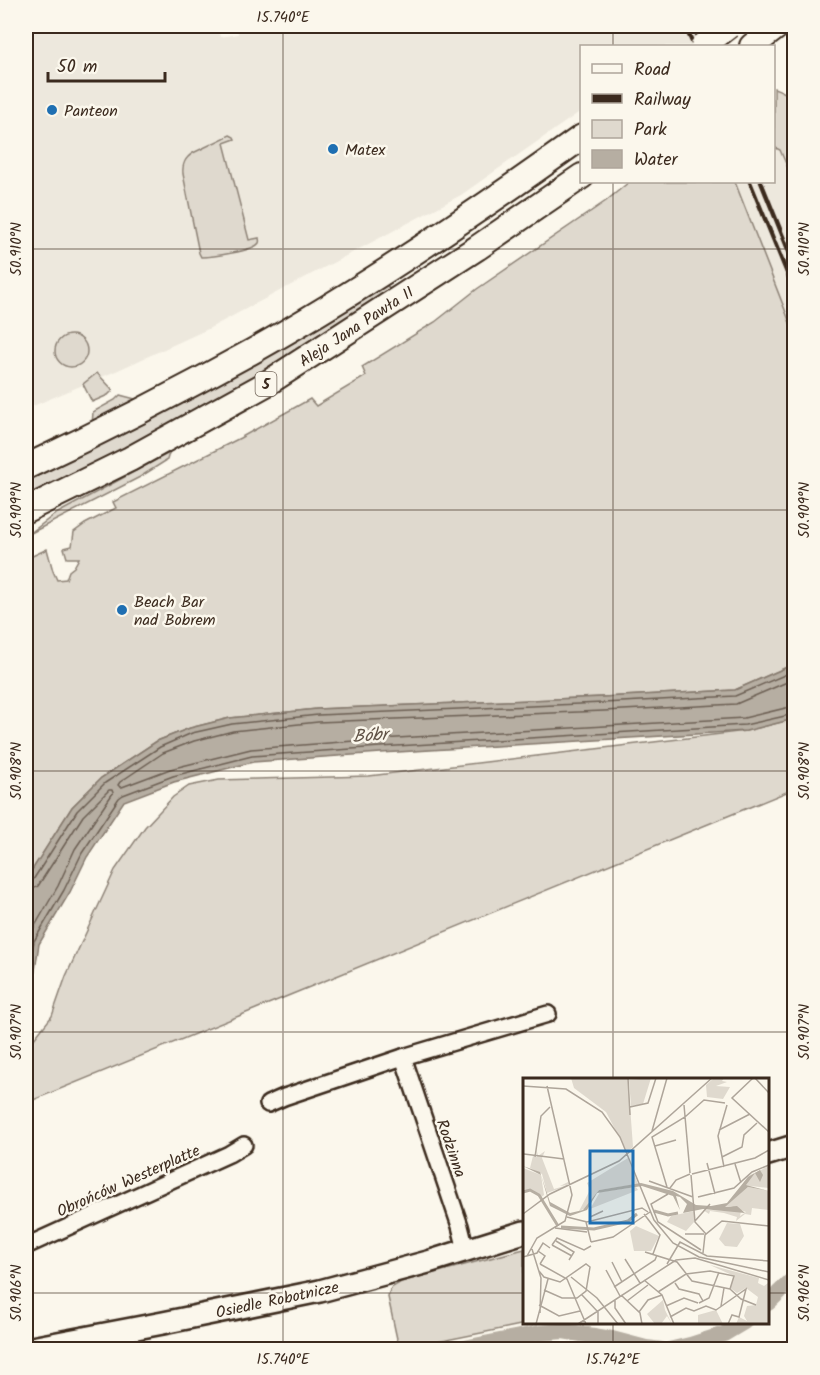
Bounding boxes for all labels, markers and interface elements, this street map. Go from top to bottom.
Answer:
text: 15.740°E [257,6,311,30]
scale bar [48,45,165,83]
legend [580,45,775,183]
text: 50 m [57,53,97,82]
text: Road [634,56,671,85]
text: Railway [634,86,691,115]
place label: Panteon [64,99,118,124]
marker: Panteon [45,103,59,117]
text: Park [634,116,667,145]
place label: Matex [345,138,387,163]
marker: Matex [326,142,340,156]
text: Water [634,146,679,175]
text: 50.910°N [5,222,29,276]
text: 50.910°N [793,222,817,276]
street label: Aleja Jana Pawła II [294,281,419,374]
road number: 5 [256,372,276,396]
text: 50.909°N [5,482,29,538]
text: 50.909°N [793,482,817,538]
place label: Beach Bar nad Bobrem [134,590,216,633]
marker: Beach Bar nad Bobrem [115,603,129,617]
water label: Bóbr [352,721,393,752]
text: 50.908°N [5,742,29,800]
text: 50.908°N [793,742,817,800]
text: 50.907°N [5,1004,29,1060]
text: 50.907°N [793,1004,817,1060]
inset map [523,1078,769,1324]
street label: Rodzinna [429,1116,472,1181]
street label: Obrońców Westerplatte [53,1138,204,1224]
text: 50.906°N [5,1264,29,1322]
text: 50.906°N [793,1264,817,1322]
street label: Osiedle Robotnicze [213,1275,341,1326]
text: 15.740°E [257,1348,311,1372]
text: 15.742°E [586,1348,641,1372]

